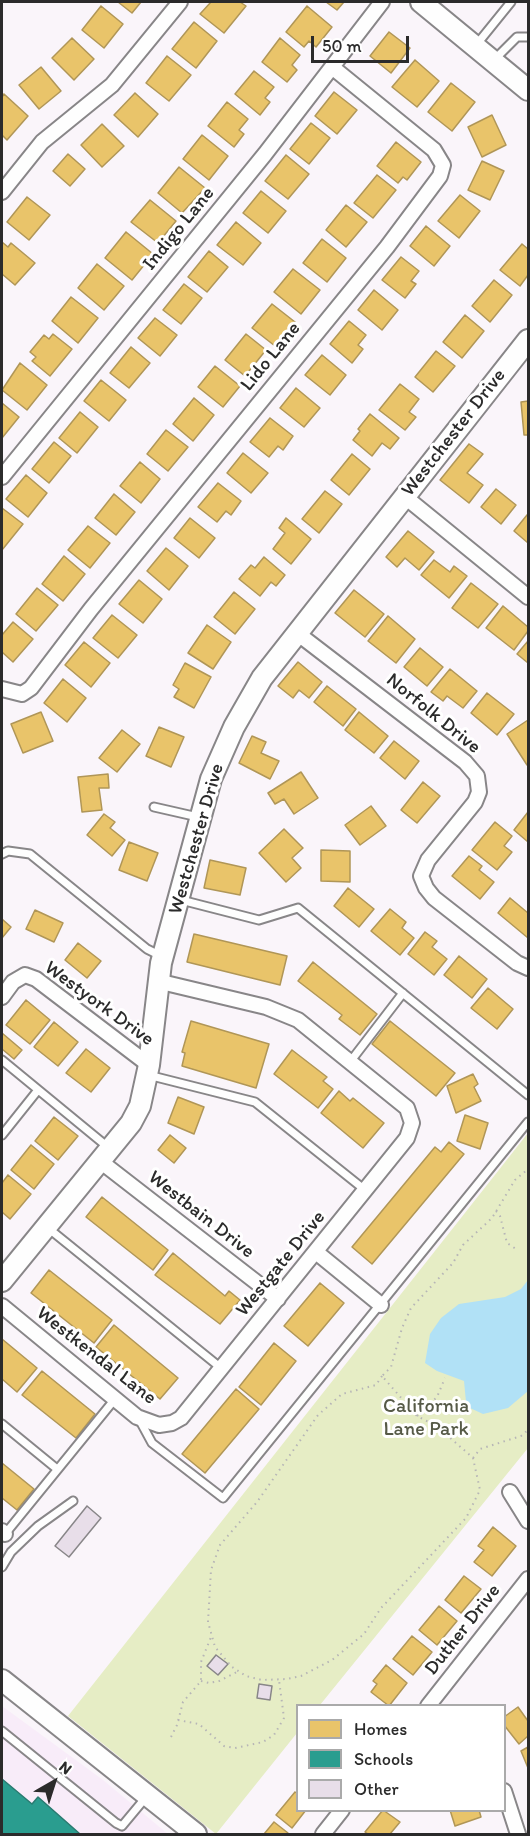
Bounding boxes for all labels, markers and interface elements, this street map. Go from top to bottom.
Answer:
scale bar [314,24,412,62]
text: 50 m [322,35,362,57]
street label: Indigo Lane [138,182,220,276]
street label: Lido Lane [236,317,306,397]
street label: Westchester Drive [397,364,511,502]
street label: Norfolk Drive [381,669,485,759]
street label: Westchester Drive [164,761,230,917]
street label: Westyork Drive [39,956,159,1052]
street label: Westbain Drive [143,1166,259,1264]
street label: Westgate Drive [231,1206,331,1322]
street label: Westkendal Lane [31,1302,161,1410]
park label: California Lane Park [383,1395,469,1442]
street label: Duther Drive [420,1580,506,1680]
legend [296,1704,506,1812]
text: Homes [354,1718,407,1740]
text: Schools [354,1748,413,1770]
north arrow [24,1752,84,1812]
text: N [55,1757,76,1778]
text: Other [354,1778,399,1800]

